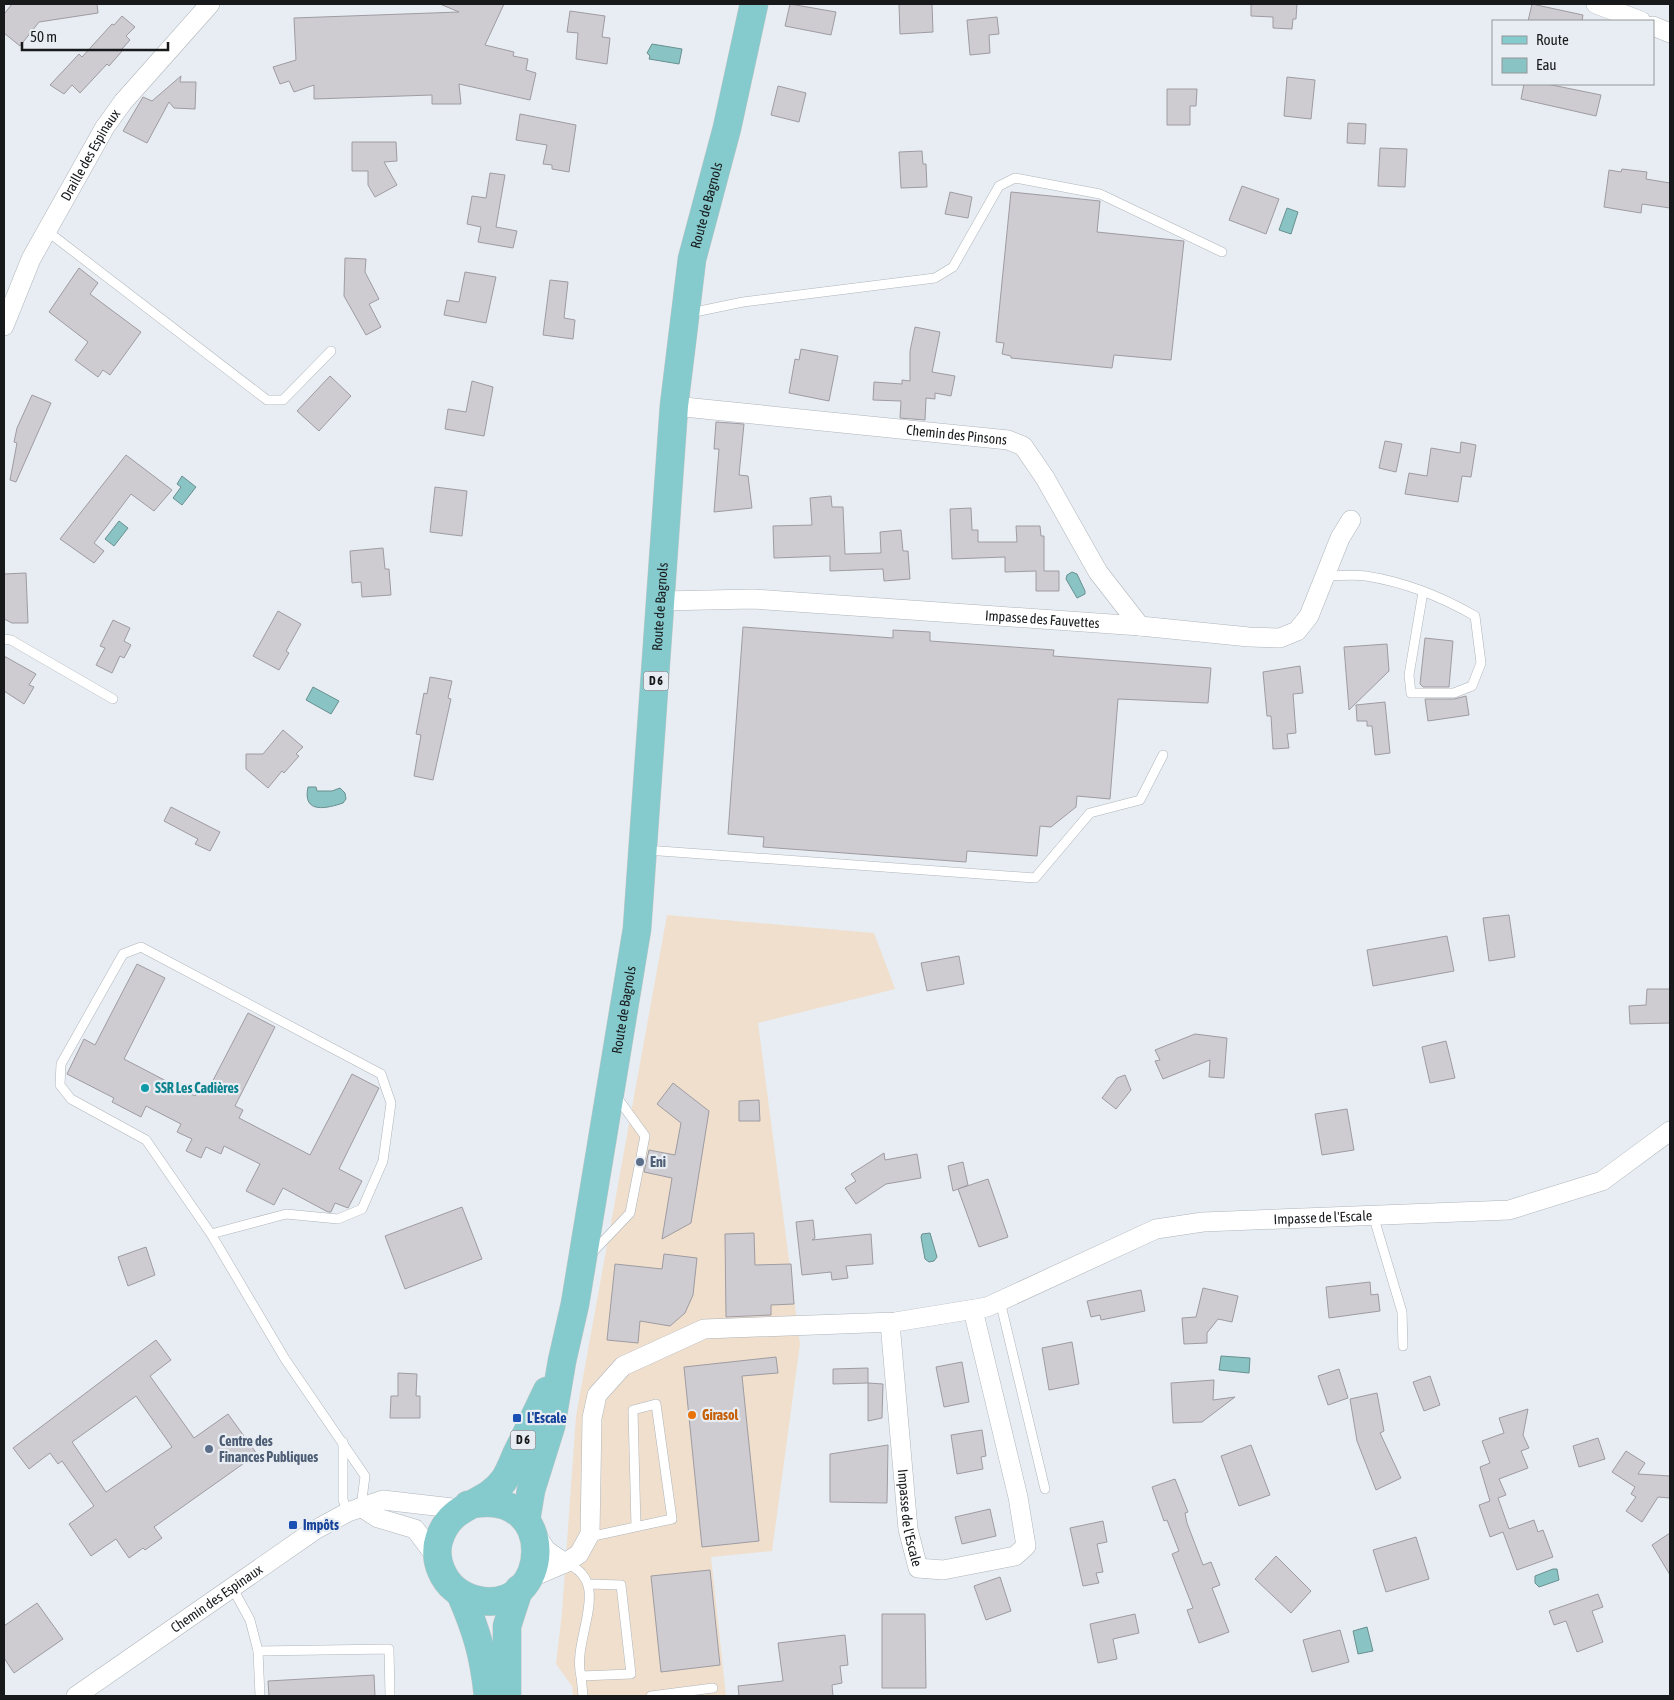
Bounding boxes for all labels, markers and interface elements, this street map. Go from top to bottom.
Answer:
scale bar [22,20,169,52]
legend [1492,20,1654,85]
text: 50 m [30,28,57,45]
text: Route [1536,31,1569,48]
text: Eau [1536,56,1557,73]
street label: Draille des Espinaux [57,106,123,204]
street label: Route de Bagnols [687,160,726,250]
street label: Chemin des Pinsons [905,422,1008,448]
street label: Route de Bagnols [649,562,671,652]
street label: Impasse des Fauvettes [984,607,1100,631]
road number: D 6 [644,671,668,690]
street label: Route de Bagnols [609,965,639,1055]
place label: SSR Les Cadières [155,1080,239,1096]
marker: SSR Les Cadières [139,1082,151,1094]
place label: Eni [650,1154,666,1170]
marker: Eni [634,1156,646,1168]
street label: Impasse de l'Escale [1273,1207,1372,1227]
place label: Girasol [702,1407,739,1423]
marker: Girasol [686,1409,698,1421]
place label: L'Escale [527,1410,567,1426]
marker: L'Escale [511,1412,523,1424]
road number: D 6 [510,1430,536,1450]
place label: Centre des Finances Publiques [219,1433,318,1465]
marker: Centre des Finances Publiques [203,1443,215,1455]
street label: Impasse de l'Escale [895,1468,925,1568]
place label: Impôts [303,1517,339,1533]
marker: Impôts [287,1519,299,1531]
street label: Chemin des Espinaux [168,1561,266,1636]

